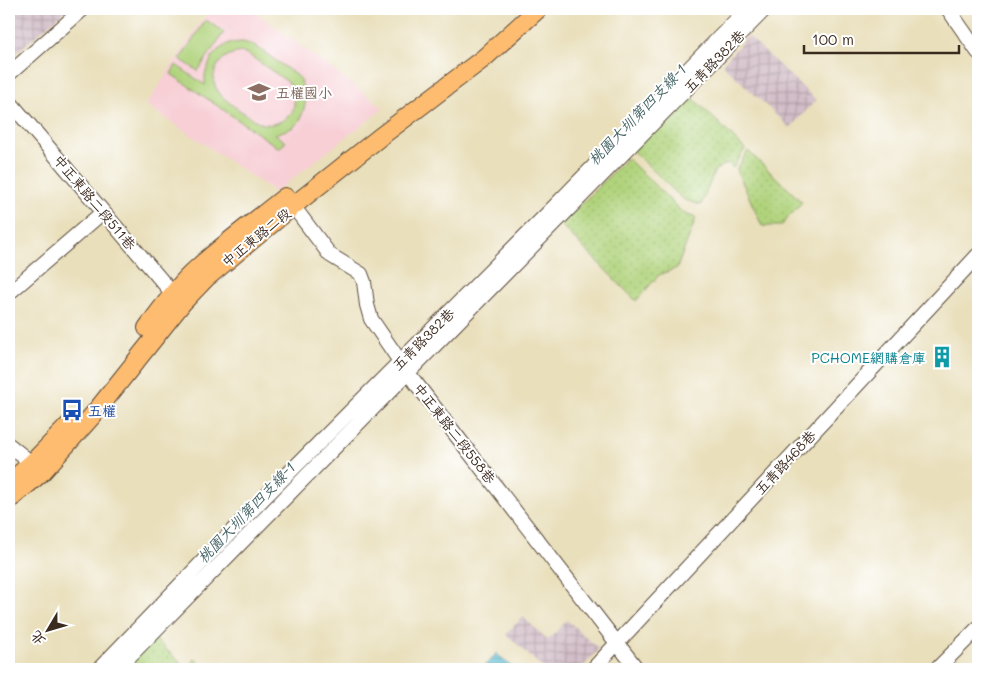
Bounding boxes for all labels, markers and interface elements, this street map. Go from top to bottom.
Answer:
scale bar [804,22,960,54]
street label: 五青路382巷 [679,25,749,97]
text: 100 m [812,29,854,49]
water label: 桃園大圳第四支線-1 [584,59,690,169]
school or university icon: 五權國小 [246,79,272,105]
place label: 五權國小 [276,83,332,102]
street label: 中正東路二段511巷 [50,150,141,254]
street label: 中正東路二段 [217,203,295,271]
street label: 五青路382巷 [388,303,459,374]
building icon: PCHOME網購倉庫 [929,344,955,370]
place label: PCHOME網購倉庫 [811,348,926,367]
street label: 中正東路二段558巷 [410,379,501,488]
bus stop icon: 五權 [59,397,85,423]
place label: 五權 [88,401,116,420]
street label: 五青路468巷 [750,425,820,498]
water label: 桃園大圳第四支線-1 [193,457,299,567]
north arrow [22,606,72,656]
text: 北 [26,627,49,650]

